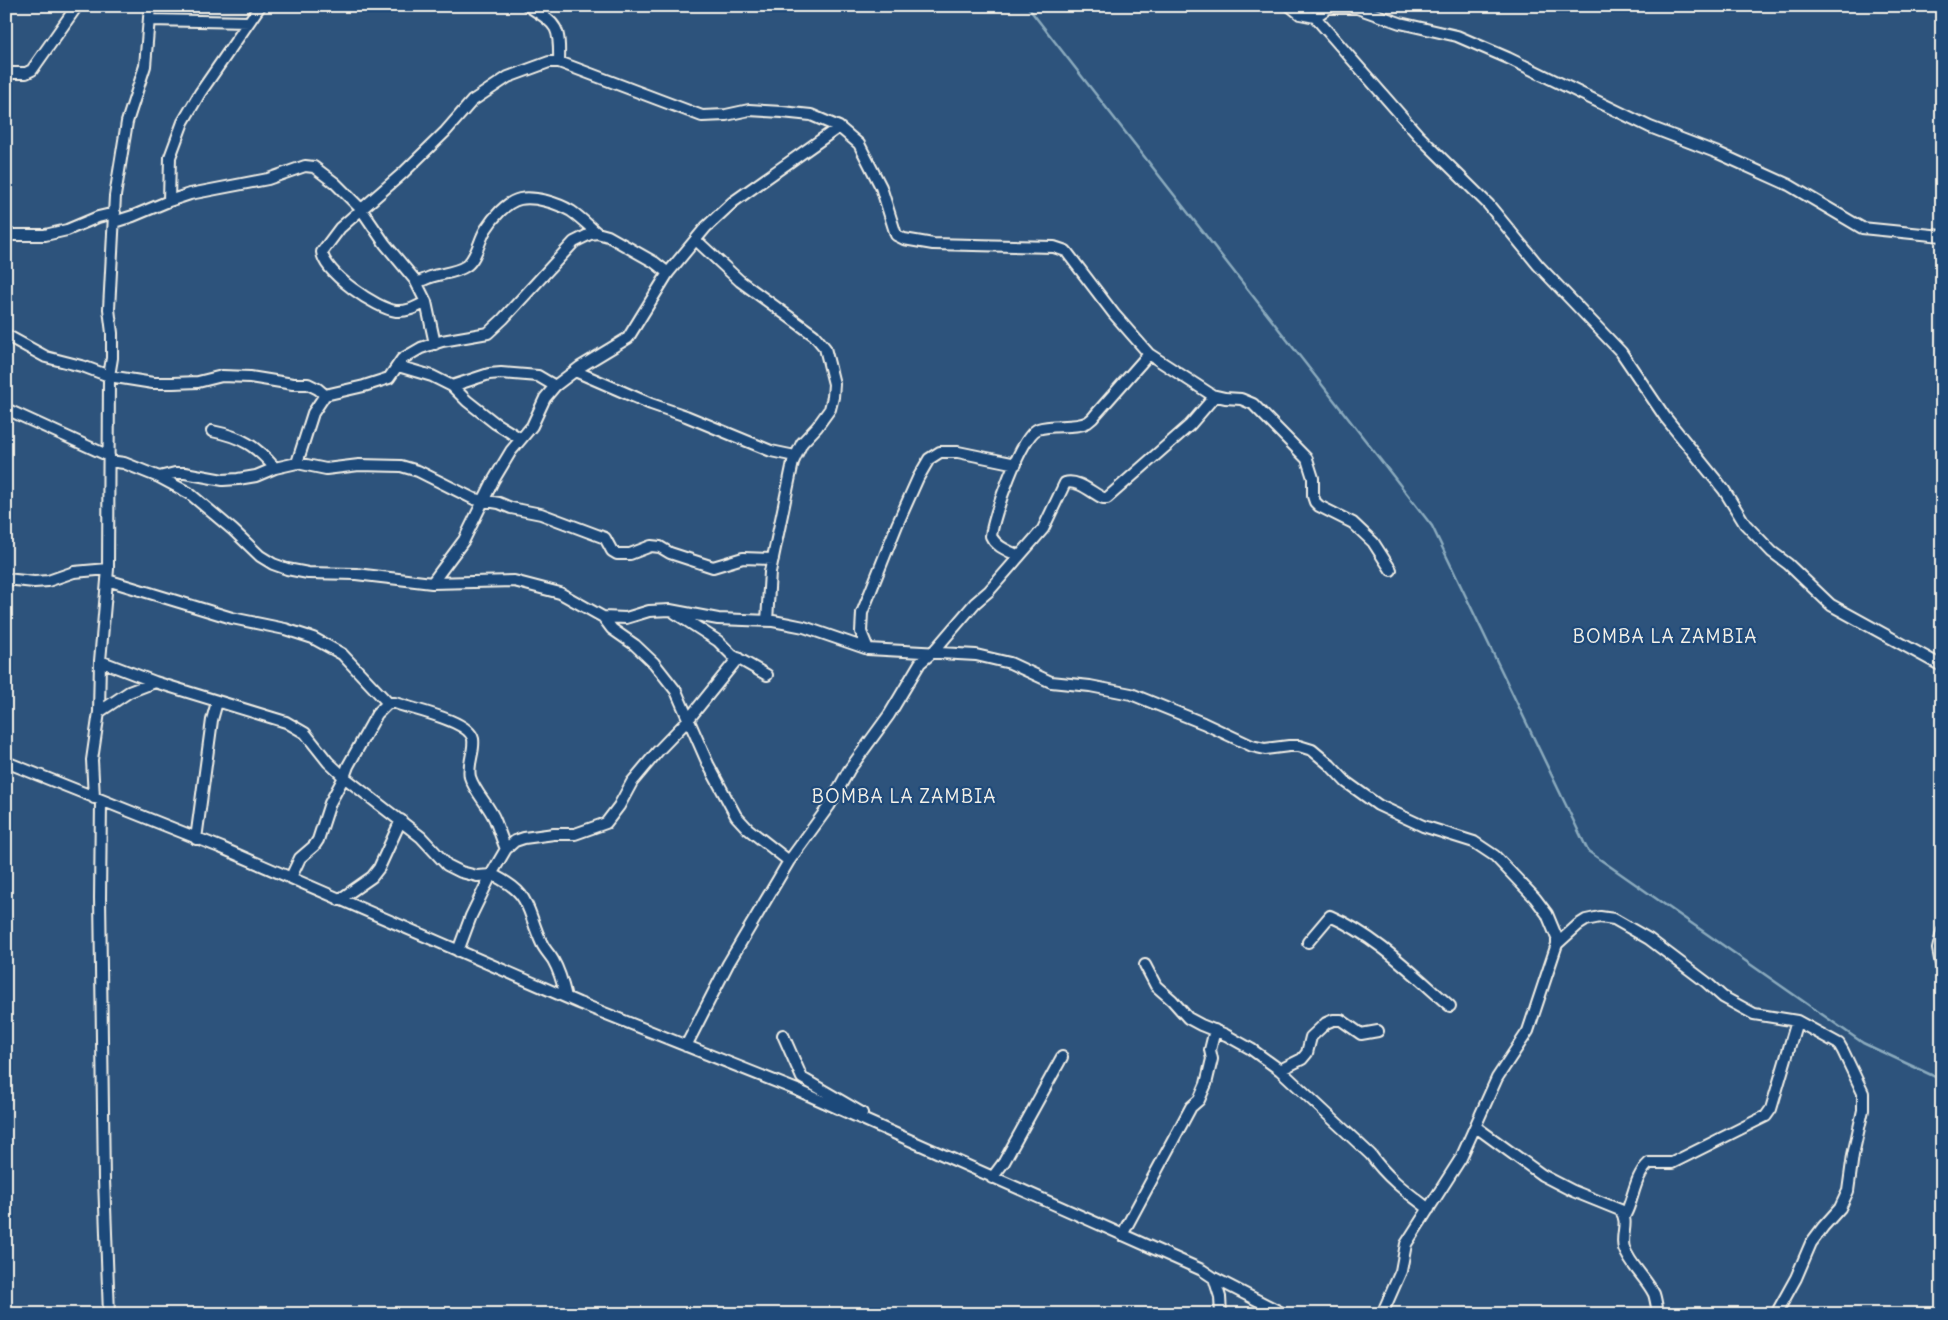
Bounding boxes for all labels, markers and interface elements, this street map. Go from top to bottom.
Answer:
district label: BOMBA LA ZAMBIA [1573,624,1757,648]
district label: BOMBA LA ZAMBIA [812,784,996,808]

